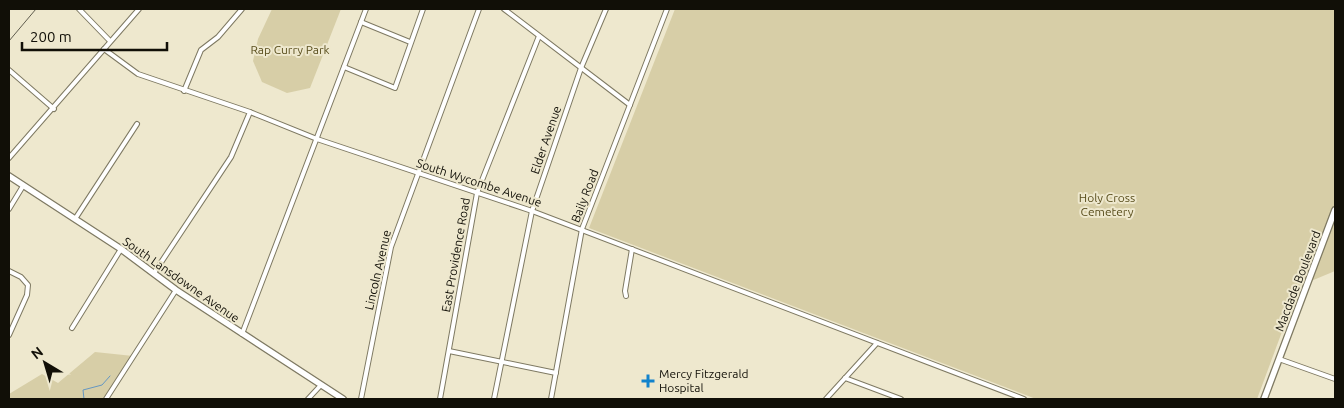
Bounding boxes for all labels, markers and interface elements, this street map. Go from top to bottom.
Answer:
scale bar [22,20,168,52]
text: 200 m [30,28,72,45]
park label: Rap Curry Park [250,43,330,56]
street label: Elder Avenue [528,104,563,176]
street label: South Wycombe Avenue [415,156,543,209]
street label: Baily Road [568,167,601,224]
park label: Holy Cross Cemetery [1079,191,1135,218]
street label: East Providence Road [439,197,472,313]
street label: Lincoln Avenue [362,229,393,311]
street label: Macdade Boulevard [1272,229,1323,333]
street label: South Lansdowne Avenue [121,234,242,325]
north arrow [20,338,70,388]
text: N [28,343,46,362]
place label: Mercy Fitzgerald Hospital [659,367,749,394]
marker: Mercy Fitzgerald Hospital [641,374,655,388]

